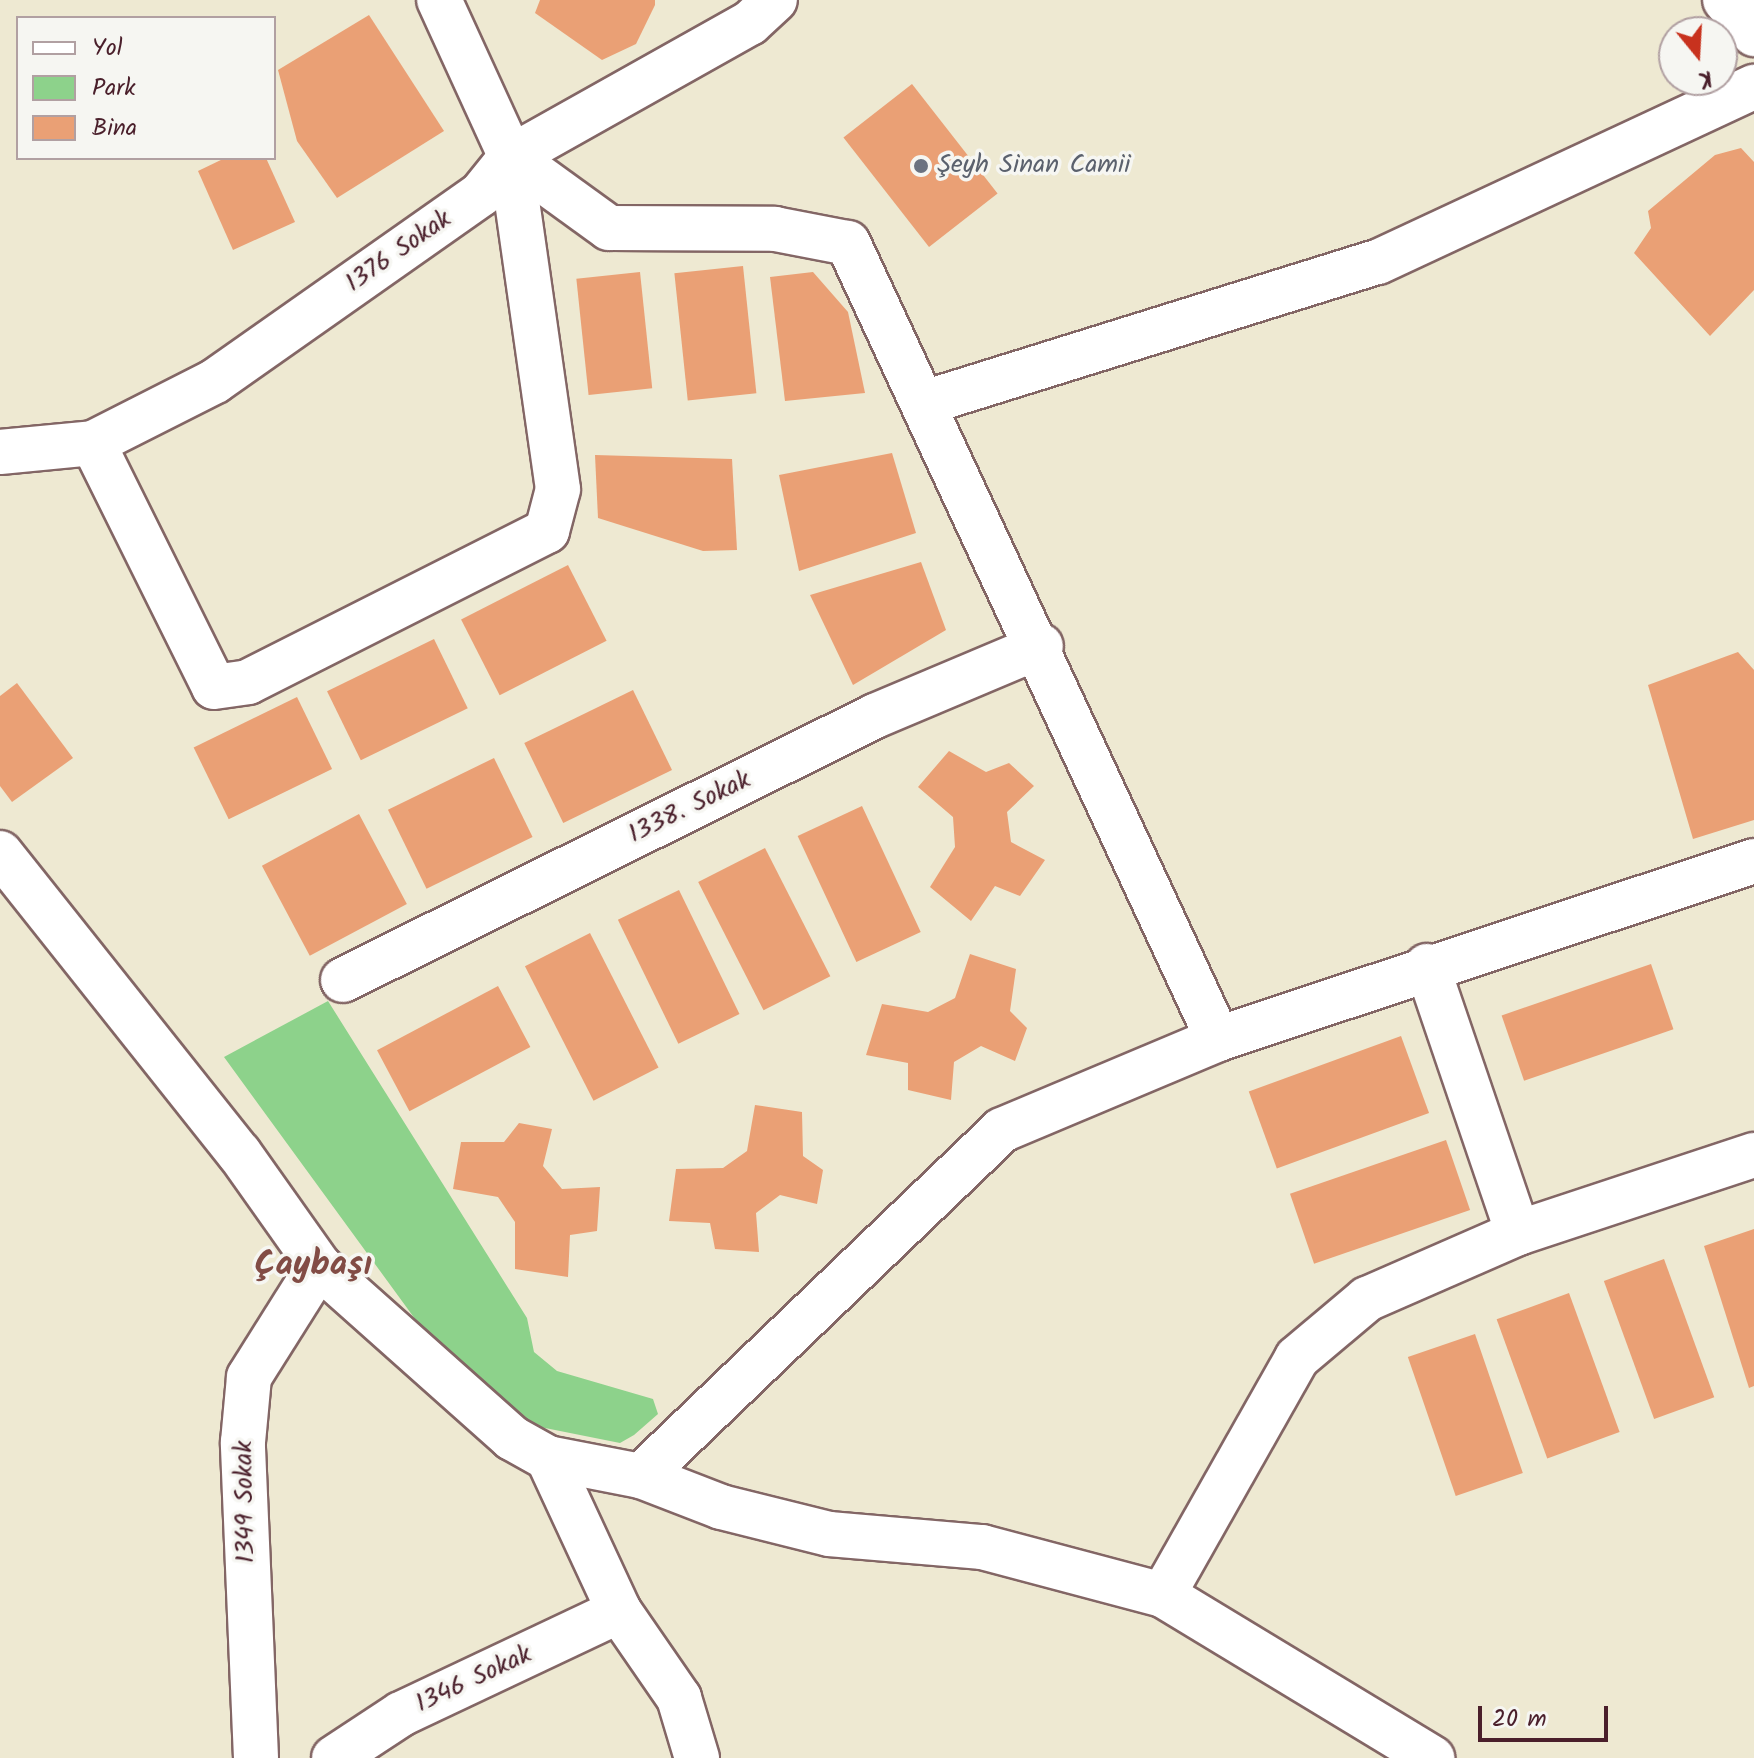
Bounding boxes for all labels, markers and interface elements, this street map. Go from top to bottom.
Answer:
legend [16,16,276,160]
north arrow [1658,16,1738,96]
text: Yol [92,29,123,68]
text: K [1693,59,1717,96]
text: Park [92,69,136,108]
text: Bina [92,109,137,148]
place label: Şeyh Sinan Camii [937,150,1130,182]
marker: Şeyh Sinan Camii [912,157,930,175]
street label: 1376 Sokak [340,204,458,300]
street label: 1338. Sokak [624,765,756,851]
district label: Çaybaşı [254,1246,372,1286]
street label: 1349 Sokak [229,1440,263,1564]
street label: 1346 Sokak [411,1640,537,1720]
scale bar [1482,1690,1612,1740]
text: 20 m [1492,1700,1547,1739]

